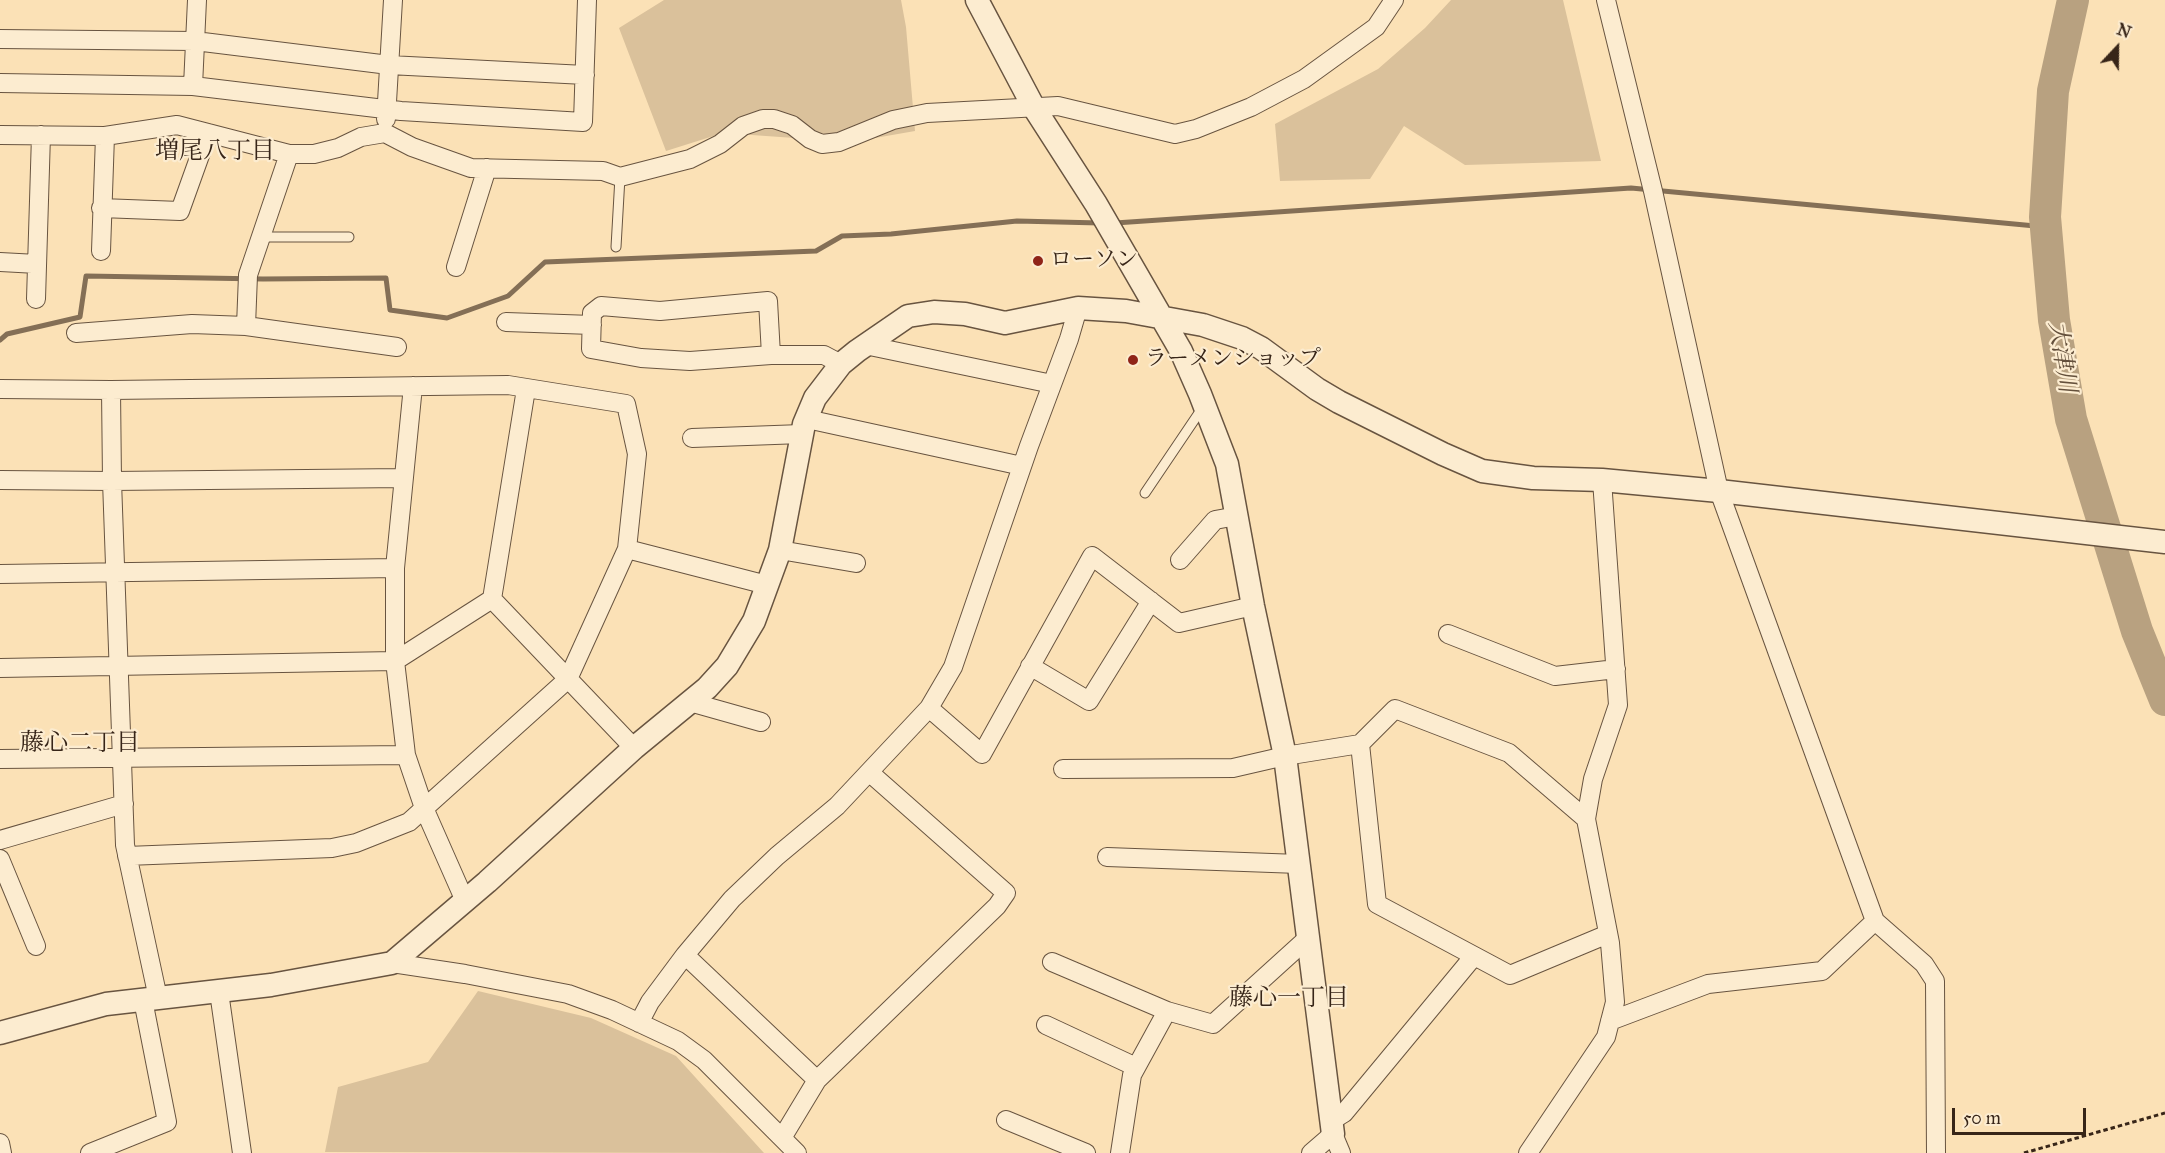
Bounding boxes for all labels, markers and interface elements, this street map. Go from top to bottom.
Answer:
north arrow [2087,18,2147,78]
text: N [2114,19,2134,42]
district label: 増尾八丁目 [155,138,275,166]
place label: ローソン [1050,248,1138,274]
marker: ローソン [1031,254,1045,268]
water label: 大津川 [2041,319,2081,395]
place label: ラーメンショップ [1145,347,1321,373]
marker: ラーメンショップ [1126,353,1140,367]
district label: 藤心二丁目 [20,730,140,758]
district label: 藤心一丁目 [1229,985,1349,1013]
scale bar [1955,1096,2088,1134]
text: 50 m [1963,1107,2001,1129]

